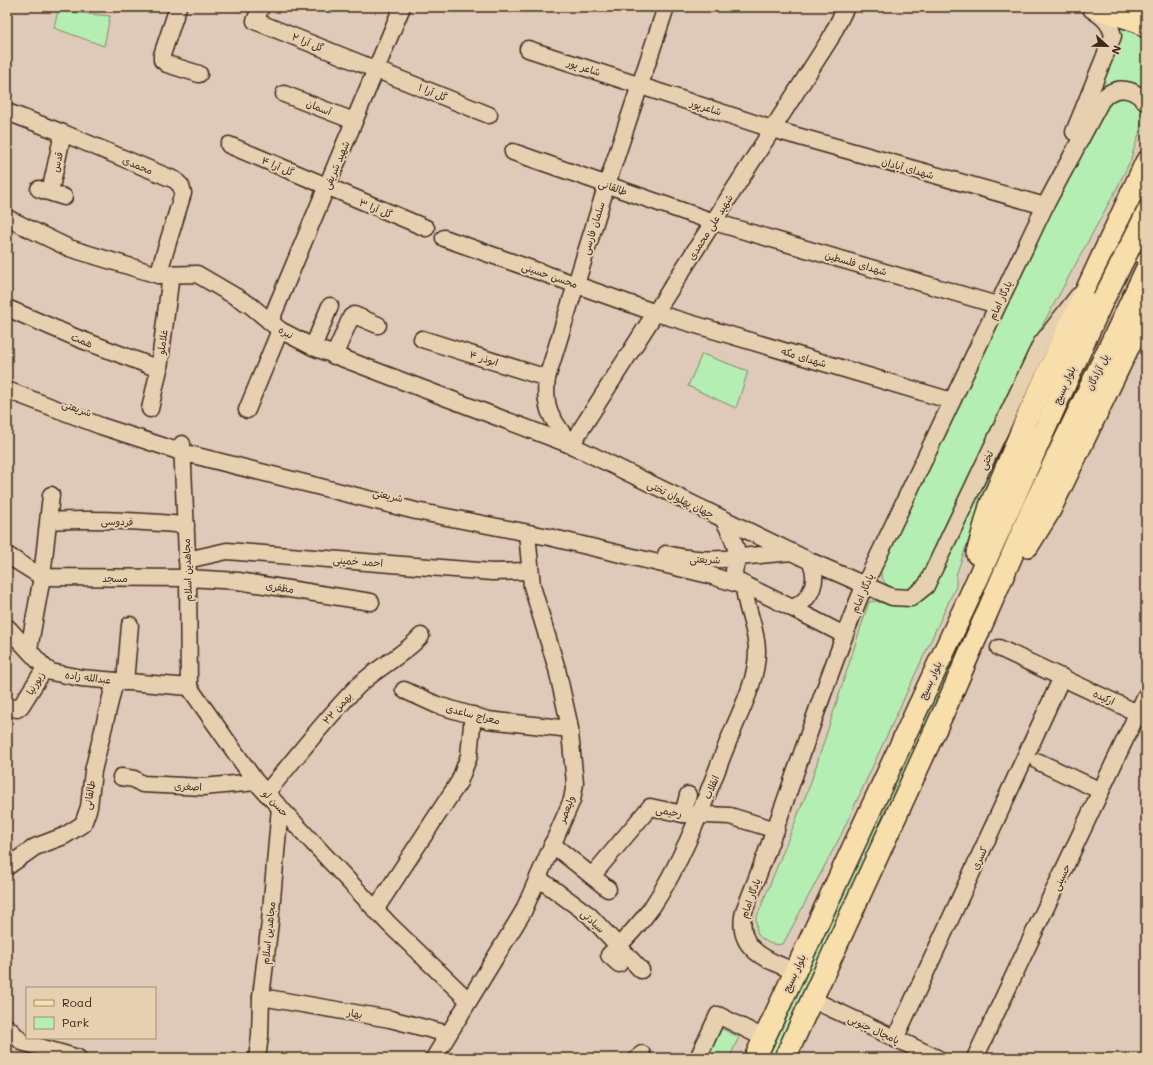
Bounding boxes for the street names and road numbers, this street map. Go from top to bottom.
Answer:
street label: گل آرا ۲ [290,29,326,55]
street label: شاعر پور [565,55,603,79]
street label: گل آرا ۱ [416,80,450,104]
street label: شاعرپور [688,95,724,119]
street label: آسمان [304,96,334,119]
street label: شهید شریفی [319,138,354,192]
street label: قدس [48,151,66,173]
street label: محمدی [121,152,155,178]
street label: گل آرا ۴ [260,153,296,179]
street label: شهدای آبادان [880,154,936,182]
street label: طالقانی [596,176,629,199]
street label: شهید علی محمدی [684,191,737,263]
street label: گل آرا ۳ [357,195,395,221]
street label: سلمان فارسی [578,200,609,257]
street label: شهدای فلسطین [823,247,889,279]
street label: محسن حسینی [520,259,580,292]
street label: یادگار امام [985,278,1016,322]
street label: نبره [276,322,296,342]
street label: همت [69,329,95,351]
street label: غلاملو [153,329,172,357]
street label: شهدای مکه [780,343,829,371]
street label: ابوذر ۴ [468,347,500,369]
street label: پل آزادگان [1082,351,1112,393]
street label: بلوار بسیج [1049,364,1080,407]
street label: شریعتی [60,396,94,421]
street label: تختی [976,448,997,472]
street label: جهان پهلوان تختی [645,477,717,522]
street label: شریعتی [371,485,405,506]
street label: فردوسی [101,513,133,530]
street label: مجاهدین اسلام [179,538,196,602]
street label: شریعتی [689,551,721,568]
street label: احمد خمینی [332,552,384,571]
street label: مسجد [102,571,128,585]
street label: یادگار امام [847,571,878,615]
street label: مظفری [265,578,295,596]
street label: بلوار بسیج [915,659,946,702]
street label: عبدالله زاده [64,667,112,687]
street label: زیورنیا [22,669,48,697]
street label: ارکیده [1091,686,1117,708]
street label: ۲۲ بهمن [319,689,355,727]
street label: معراج ساعدی [444,701,502,728]
street label: انقلاب [700,773,722,801]
street label: طالقانی [80,779,99,811]
street label: اصغری [174,779,202,793]
street label: حسن لو [258,786,292,820]
street label: ولیعصر [554,793,578,826]
street label: رحیمی [655,802,683,821]
street label: کسری [968,844,990,872]
street label: حسینی [1049,861,1074,893]
street label: یادگار امام [736,876,765,920]
street label: مجاهدین اسلام [258,901,279,965]
street label: سیادتی [577,906,608,937]
street label: بلوار بسیج [779,952,810,995]
street label: بهار [345,1005,364,1021]
street label: پامچال جنوبی [846,1011,902,1048]

